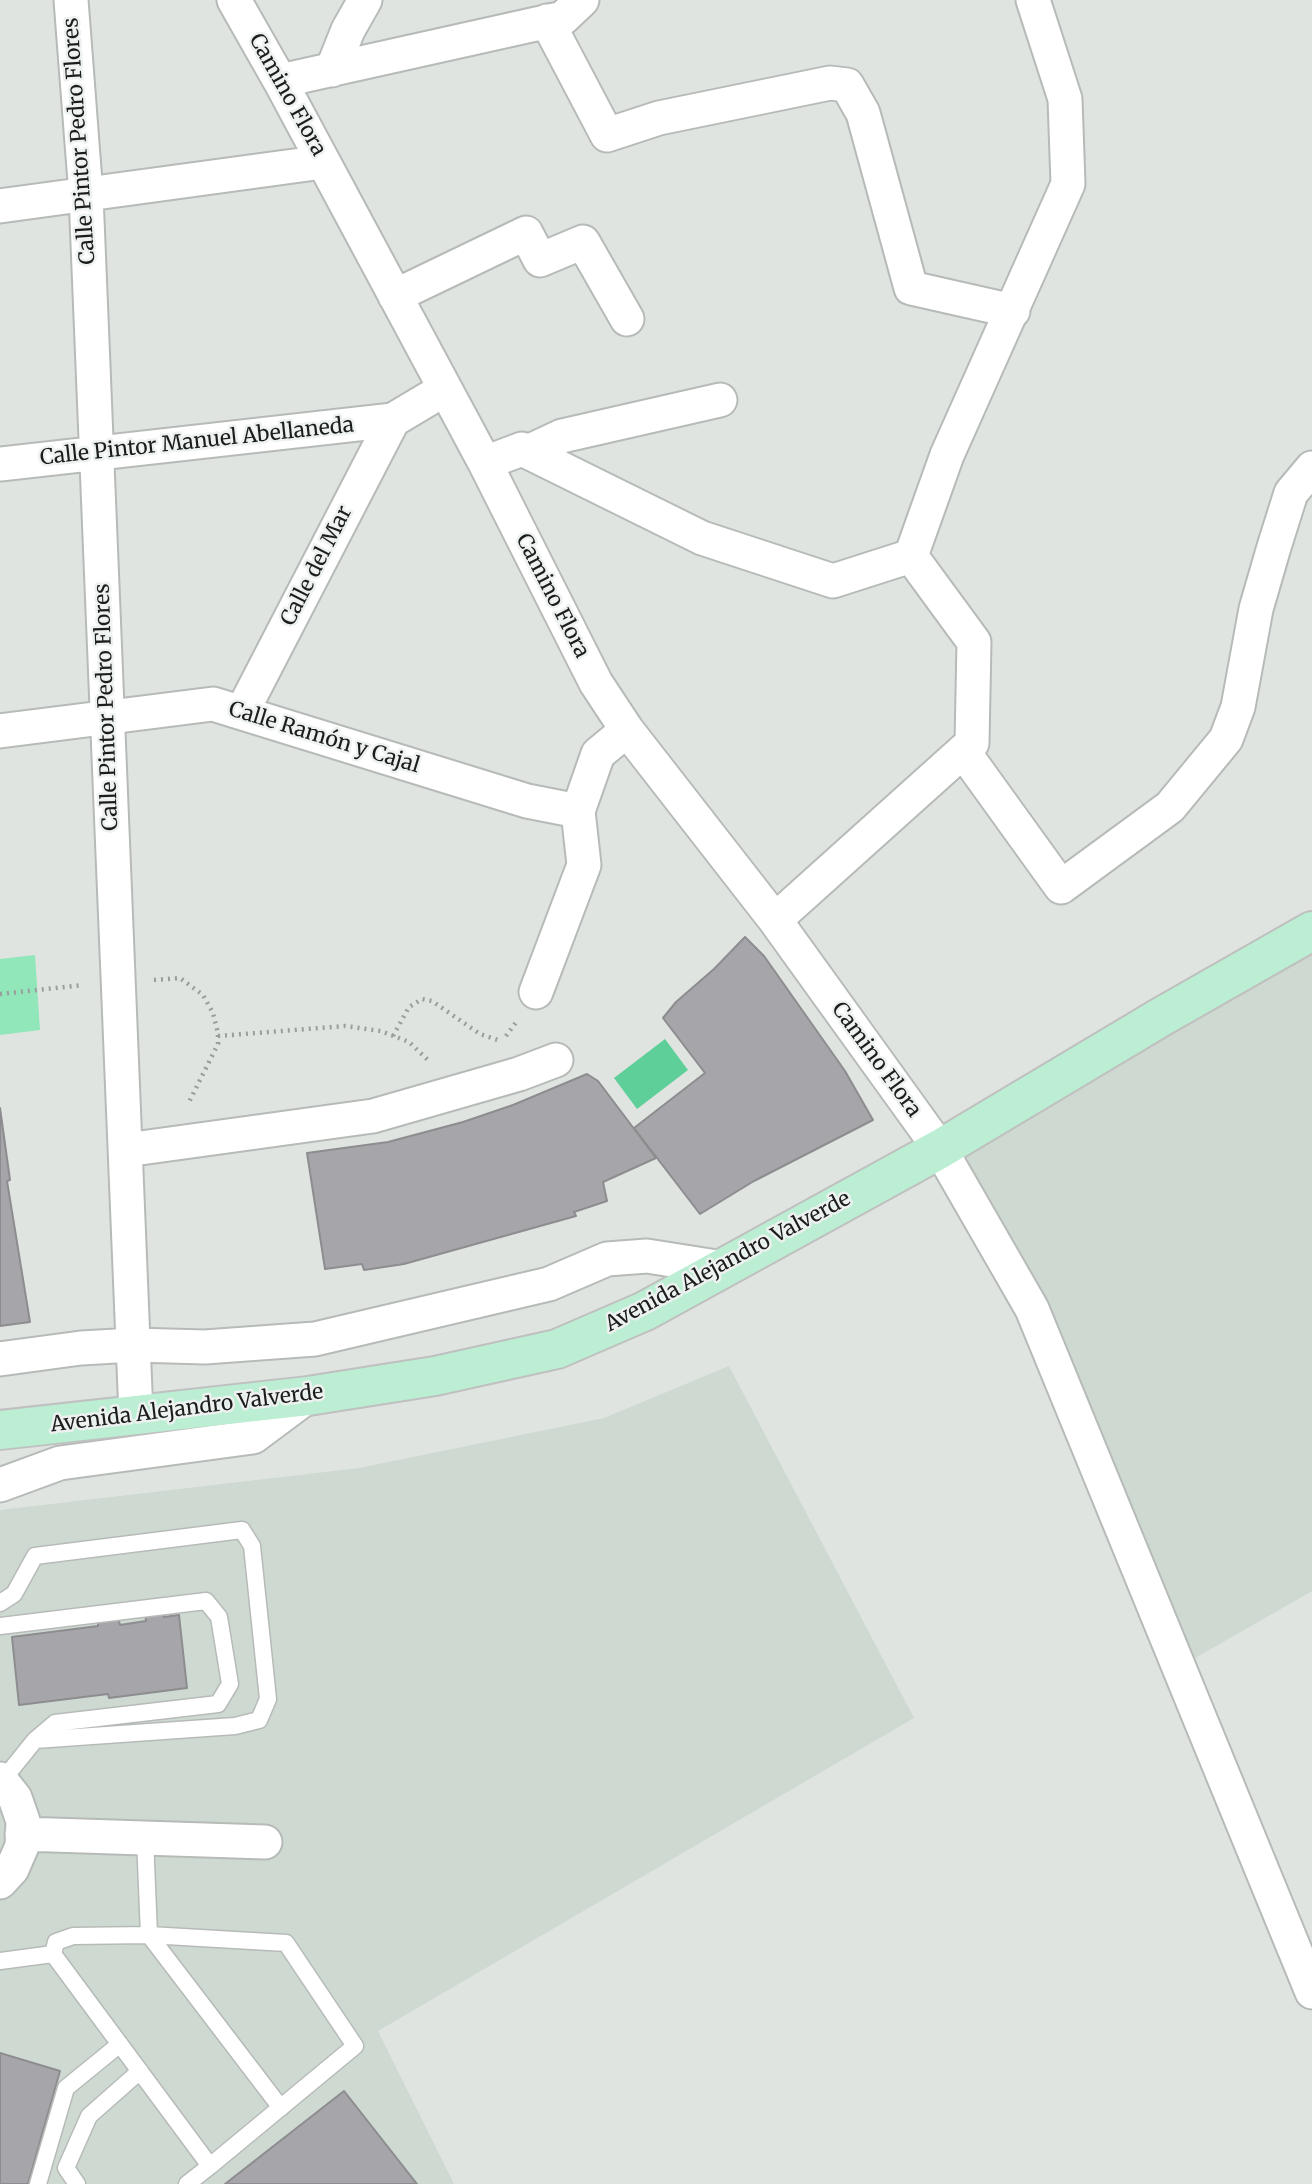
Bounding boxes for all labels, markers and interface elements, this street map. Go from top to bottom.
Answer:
street label: Calle Pintor Pedro Flores [59,17,101,265]
street label: Camino Flora [243,30,331,160]
street label: Calle Pintor Manuel Abellaneda [39,413,355,471]
street label: Calle del Mar [276,502,358,630]
street label: Camino Flora [510,530,594,662]
street label: Calle Pintor Pedro Flores [90,583,124,831]
street label: Calle Ramón y Cajal [225,697,423,779]
street label: Camino Flora [826,998,926,1122]
street label: Avenida Alejandro Valverde [601,1186,855,1338]
street label: Avenida Alejandro Valverde [49,1380,325,1438]

